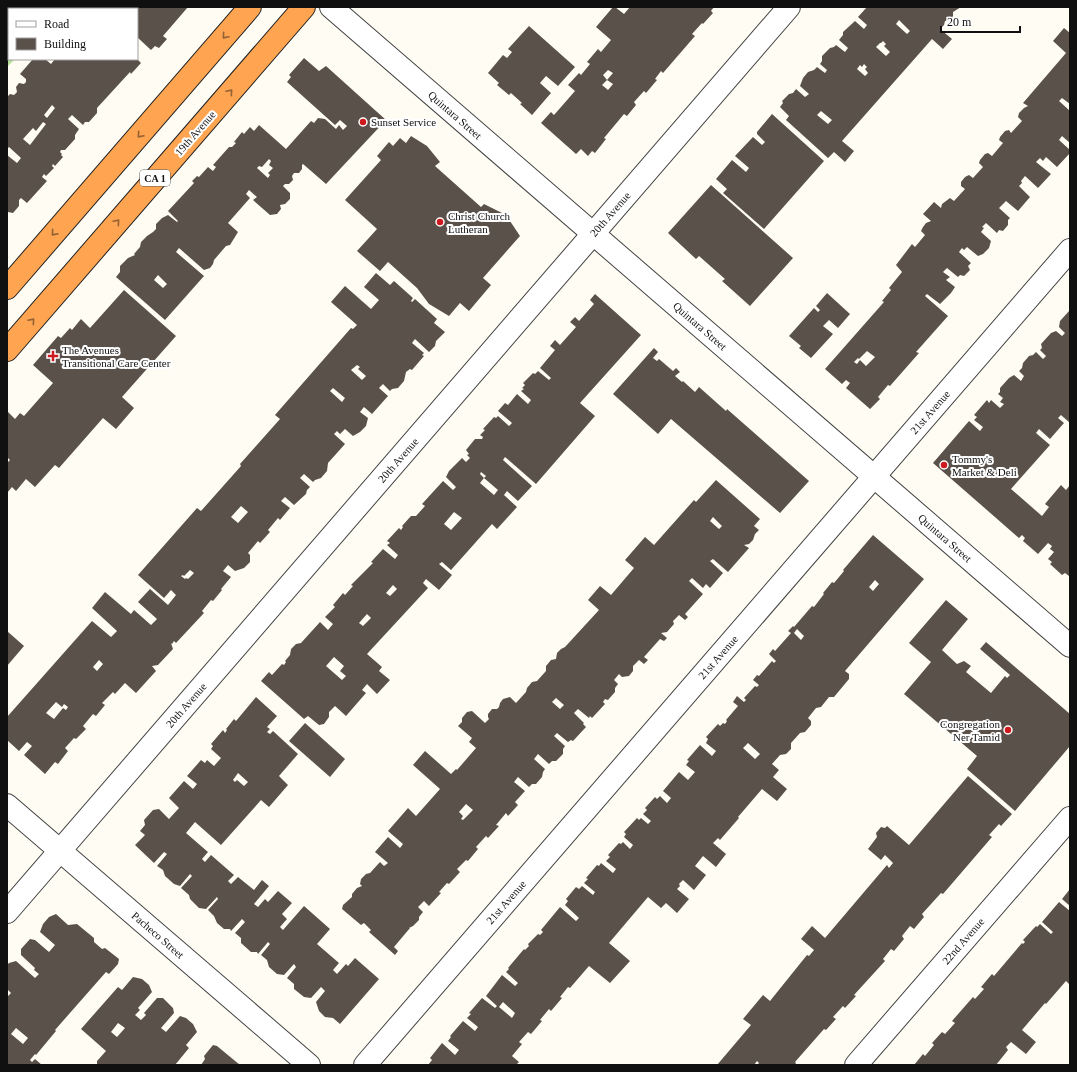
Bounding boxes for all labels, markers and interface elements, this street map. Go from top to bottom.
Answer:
legend [8,8,138,60]
scale bar [941,8,1020,34]
text: 20 m [947,15,972,29]
text: Road [44,17,69,31]
one-way arrow [222,32,229,39]
text: Building [44,37,86,51]
street label: Quintara Street [426,89,484,141]
one-way arrow [225,90,232,97]
street label: 19th Avenue [172,108,218,158]
place label: Sunset Service [371,116,436,128]
marker: Sunset Service [358,117,368,127]
one-way arrow [137,130,144,137]
road number: CA 1 [140,170,170,186]
street label: 20th Avenue [587,189,633,239]
place label: Christ Church Lutheran [448,210,511,235]
marker: Christ Church Lutheran [435,217,445,227]
one-way arrow [113,220,120,227]
one-way arrow [52,228,59,236]
street label: Quintara Street [671,300,729,352]
one-way arrow [28,318,35,326]
place label: The Avenues Transitional Care Center [62,344,171,369]
marker: The Avenues Transitional Care Center [47,350,59,362]
street label: 21st Avenue [908,388,952,436]
street label: 20th Avenue [375,435,421,485]
place label: Tommy's Market & Deli [952,453,1017,478]
marker: Tommy's Market & Deli [939,460,949,470]
street label: Quintara Street [916,512,974,564]
street label: 21st Avenue [696,633,740,681]
street label: 20th Avenue [163,680,209,730]
place label: Congregation Ner Tamid [940,718,1000,743]
marker: Congregation Ner Tamid [1003,725,1013,735]
street label: 21st Avenue [484,878,528,926]
street label: Pacheco Street [130,909,186,961]
street label: 22nd Avenue [940,915,986,967]

